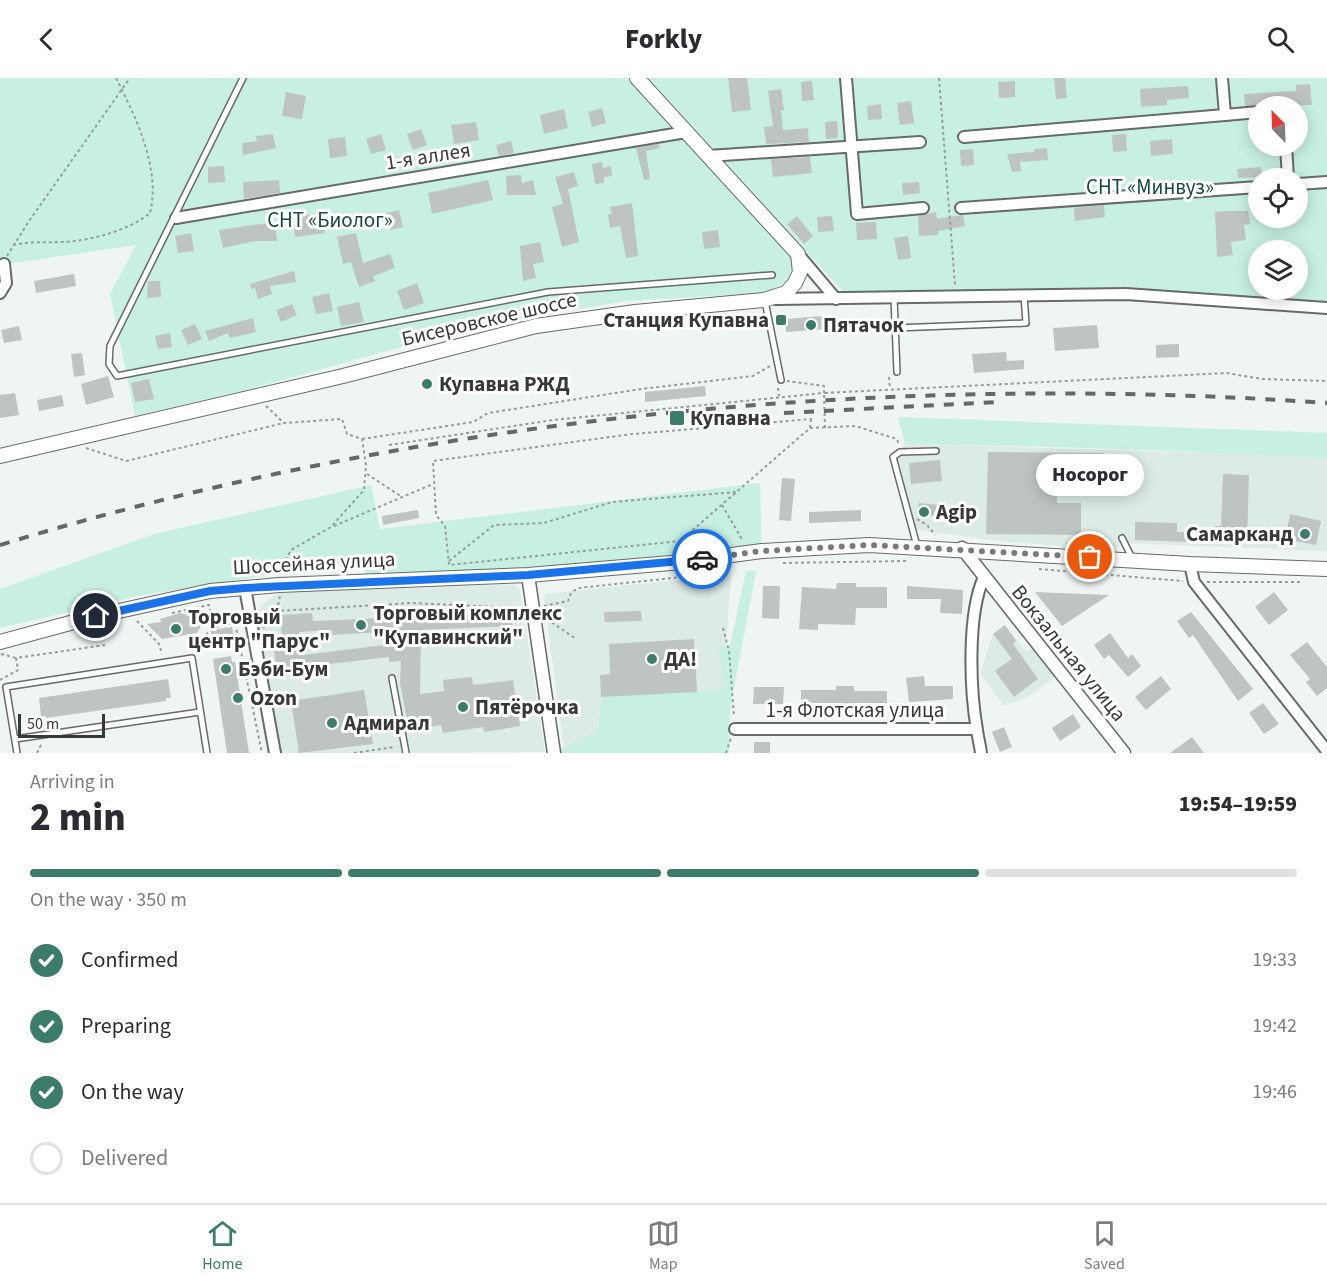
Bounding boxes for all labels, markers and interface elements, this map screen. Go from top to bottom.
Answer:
text: Forkly [625,20,702,59]
icon: back [30,23,63,56]
icon: search [1264,23,1297,56]
north arrow [1248,96,1308,156]
map controls [1248,96,1308,300]
street label: 1-я аллея [383,134,473,178]
button: locate [1248,168,1308,228]
park label: СНТ «Минвуз» [1086,172,1214,202]
park label: СНТ «Биолог» [267,205,393,235]
button: layers [1248,240,1308,300]
street label: Бисеровское шоссе [399,284,579,354]
place label: Станция Купавна [603,305,769,335]
place label: Пятачок [823,310,905,340]
marker: Станция Купавна [774,313,788,327]
marker: Пятачок [804,318,818,332]
place label: Купавна РЖД [439,369,569,399]
marker: Купавна РЖД [420,377,434,391]
place label: Купавна [690,403,771,433]
marker: Купавна [668,409,686,427]
callout: Носорог [1036,455,1144,497]
text: Носорог [1052,461,1128,489]
place label: Agip [935,497,977,527]
marker: Agip [917,505,931,519]
place label: Самарканд [1186,519,1294,549]
marker: Самарканд [1298,527,1312,541]
courier [672,529,732,589]
pin [1064,531,1115,582]
icon: bag [1073,540,1106,573]
icon: car [686,543,719,576]
street label: Шоссейная улица [232,544,396,582]
street label: Вокзальная улица [1004,578,1134,728]
pin [70,590,121,641]
place label: Торговый комплекс "Купавинский" [373,598,562,652]
icon: home [79,599,112,632]
place label: Торговый центр "Парус" [188,602,330,656]
marker: Торговый комплекс "Купавинский" [354,618,368,632]
marker: Торговый центр "Парус" [169,622,183,636]
place label: ДА! [664,644,697,674]
marker: ДА! [645,652,659,666]
place label: Бэби-Бум [238,654,328,684]
marker: Бэби-Бум [219,662,233,676]
place label: Ozon [250,683,297,713]
marker: Ozon [231,691,245,705]
place label: Пятёрочка [475,692,579,722]
street label: 1-я Флотская улица [766,695,944,725]
marker: Пятёрочка [456,700,470,714]
place label: Адмирал [343,708,430,738]
scale bar [18,711,105,738]
text: 50 m [27,713,59,735]
marker: Адмирал [325,716,339,730]
text: Arriving in [30,768,115,796]
text: 19:54–19:59 [1179,788,1297,820]
text: 2 min [30,790,126,846]
text: On the way · 350 m [30,886,187,914]
icon: check [30,944,63,977]
text: Confirmed [81,944,178,976]
text: 19:33 [1252,946,1297,974]
icon: check [30,1010,63,1043]
text: Preparing [81,1010,171,1042]
text: 19:42 [1252,1012,1297,1040]
icon: check [30,1076,63,1109]
text: On the way [81,1076,184,1108]
text: 19:46 [1252,1078,1297,1106]
text: Delivered [81,1142,168,1174]
tab: Home [202,1217,242,1275]
tab: Map [647,1217,680,1275]
tab: Saved [1084,1217,1125,1275]

